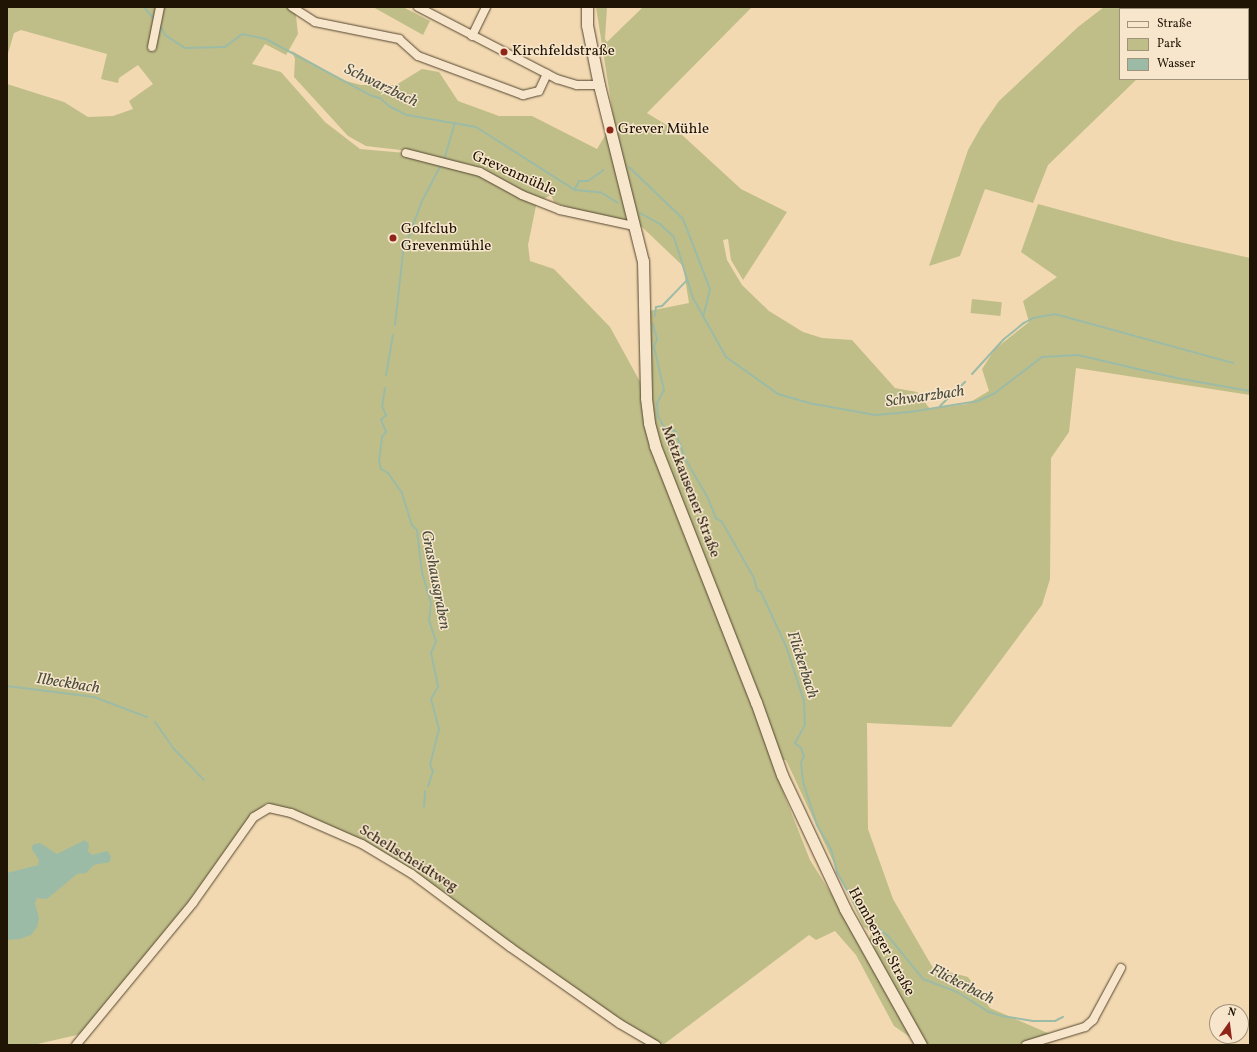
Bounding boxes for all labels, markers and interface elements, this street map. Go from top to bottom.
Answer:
legend [1119,8,1249,80]
text: Straße [1157,16,1192,32]
text: Park [1157,36,1182,52]
place label: Kirchfeldstraße [512,43,615,61]
marker: Kirchfeldstraße [499,47,509,57]
text: Wasser [1157,56,1195,72]
water label: Schwarzbach [341,60,421,112]
place label: Grever Mühle [618,121,709,139]
marker: Grever Mühle [605,125,615,135]
street label: Grevenmühle [469,147,559,201]
place label: Golfclub Grevenmühle [401,220,491,255]
marker: Golfclub Grevenmühle [388,233,398,243]
water label: Schwarzbach [884,382,966,412]
street label: Metzkausener Straße [657,423,723,561]
water label: Grashausgraben [416,529,454,631]
water label: Flickerbach [782,629,822,701]
water label: Ilbeckbach [35,670,101,698]
street label: Schellscheidtweg [355,821,461,897]
street label: Homberger Straße [844,884,918,1000]
water label: Flickerbach [927,961,997,1009]
north arrow [1209,1004,1249,1044]
text: N [1226,1005,1237,1021]

